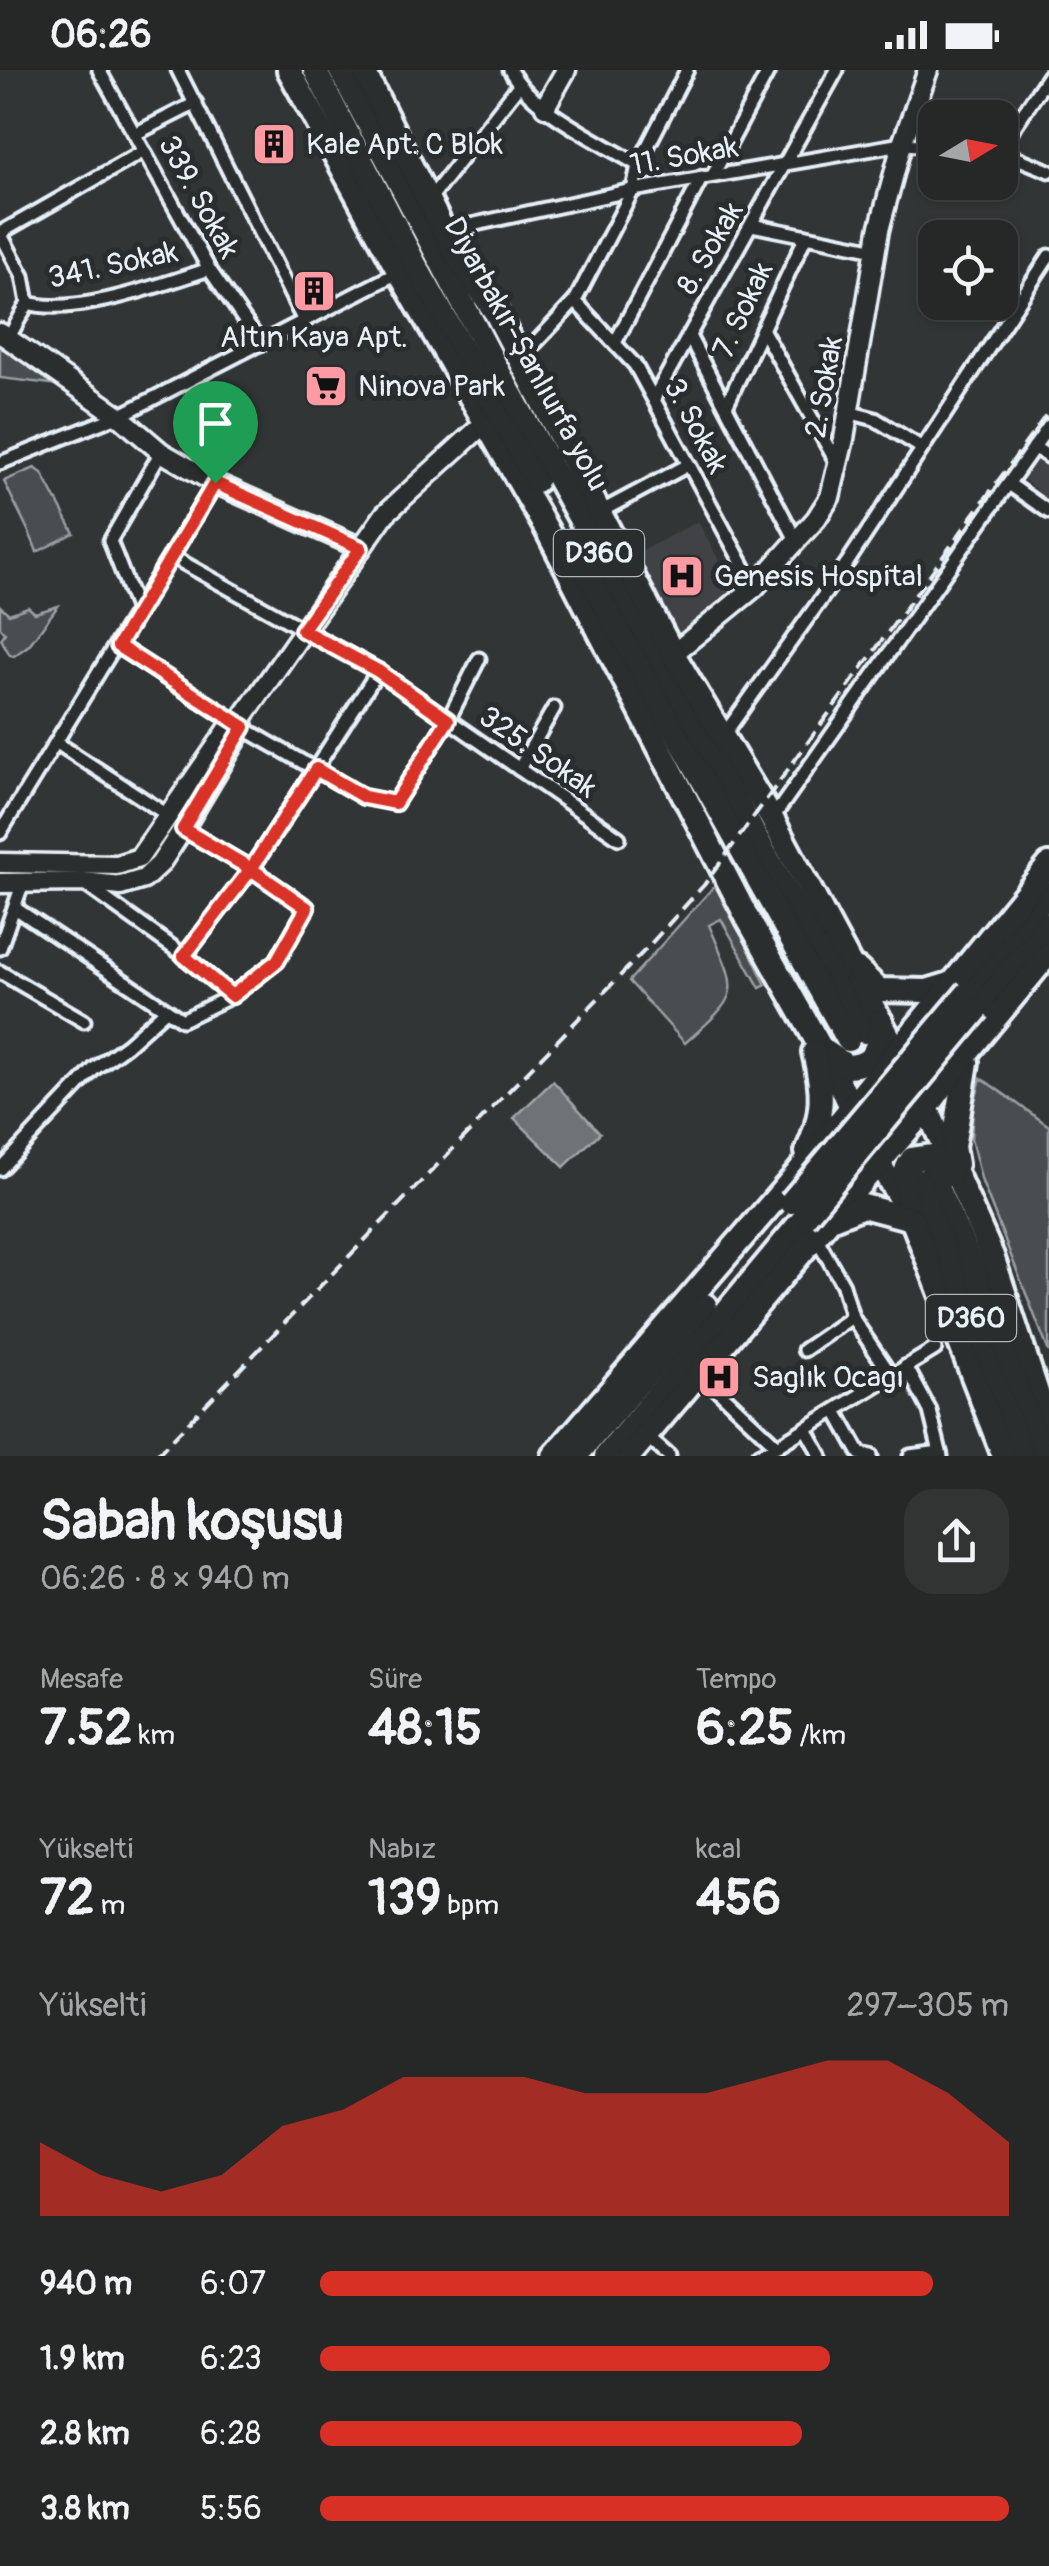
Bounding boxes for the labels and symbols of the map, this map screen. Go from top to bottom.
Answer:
north arrow [918,100,1018,200]
building icon: Kale Apt. C Blok [251,121,297,167]
place label: Kale Apt. C Blok [306,126,504,163]
street label: 11. Sokak [627,128,741,184]
street label: 339. Sokak [150,129,248,265]
street label: 8. Sokak [669,195,751,301]
street label: Diyarbakır-Şanlıurfa yolu [435,211,617,497]
street label: 341. Sokak [45,233,182,297]
street label: 7. Sokak [705,256,781,364]
building icon: Altın Kaya Apt. [291,268,337,314]
place label: Altın Kaya Apt. [220,319,408,356]
street label: 2. Sokak [797,333,851,441]
supermarket icon: Ninova Park [303,363,349,409]
place label: Ninova Park [358,368,506,405]
street label: 3. Sokak [656,372,737,480]
pin [173,381,258,484]
road number: D360 [554,530,644,576]
hospital icon: Genesis Hospital [659,553,705,599]
place label: Genesis Hospital [714,558,923,595]
street label: 325. Sokak [472,698,604,806]
road number: D360 [926,1295,1016,1341]
hospital icon: Saglık Ocagı [696,1354,742,1400]
place label: Saglık Ocagı [752,1359,904,1396]

